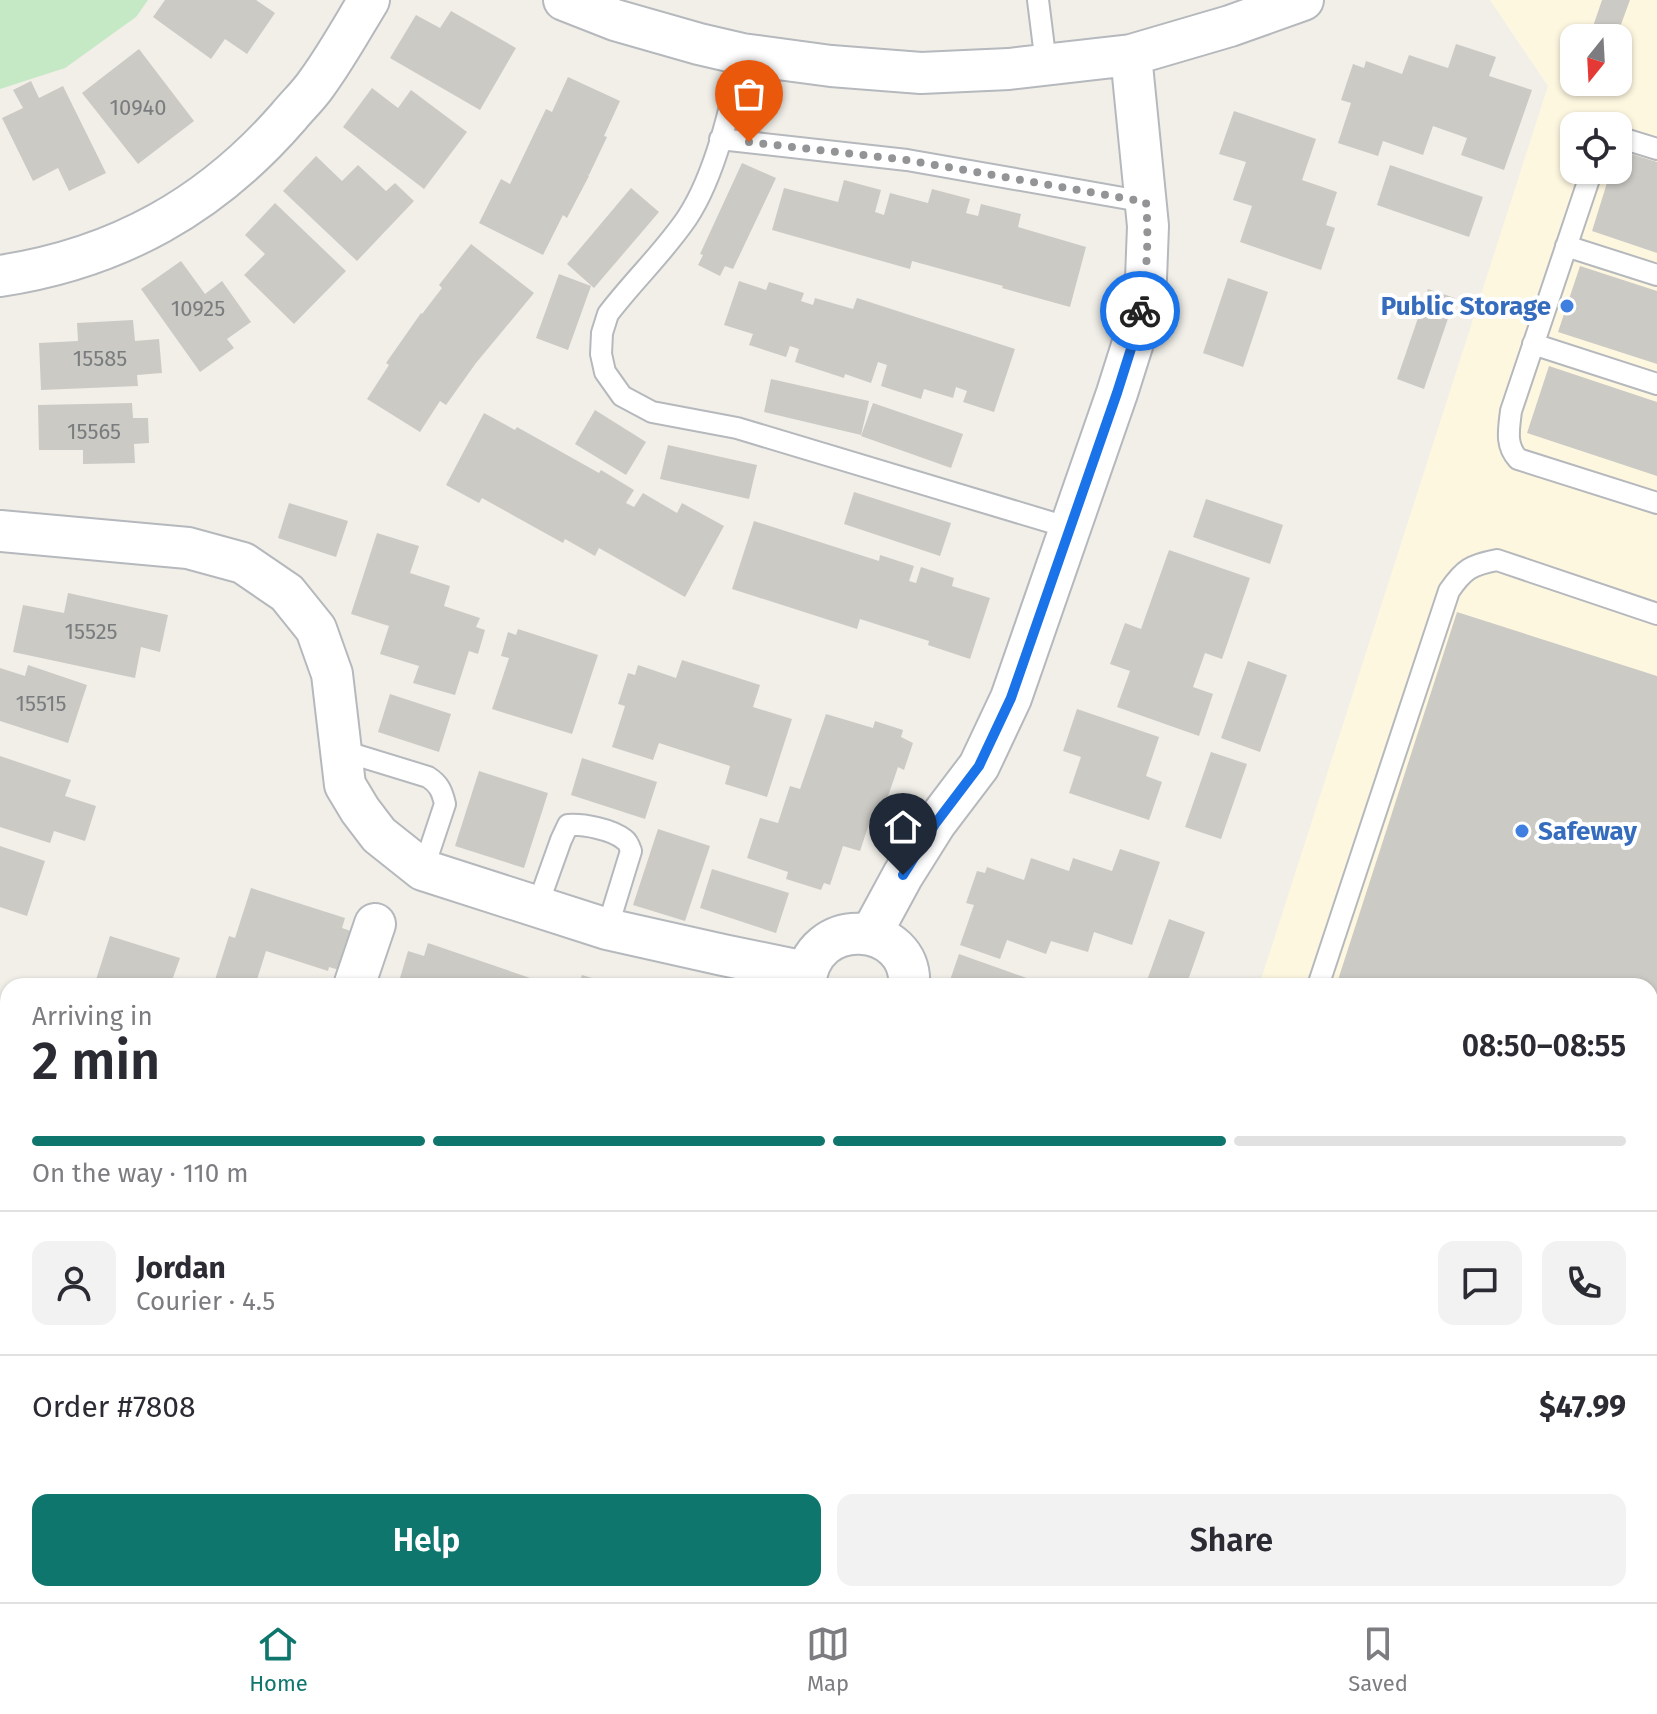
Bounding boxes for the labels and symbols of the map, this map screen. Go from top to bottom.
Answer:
north arrow [1560,24,1632,96]
pin [715,60,783,142]
house number: 10940 [110,94,166,121]
courier [1100,271,1180,351]
place label: Public Storage [1381,291,1551,322]
house number: 10925 [171,295,225,322]
marker: Public Storage [1558,297,1576,315]
house number: 15585 [73,345,127,372]
house number: 15565 [67,418,121,445]
house number: 15525 [64,618,118,645]
house number: 15515 [16,690,66,717]
pin [869,793,937,875]
place label: Safeway [1538,816,1637,847]
marker: Safeway [1513,822,1531,840]

